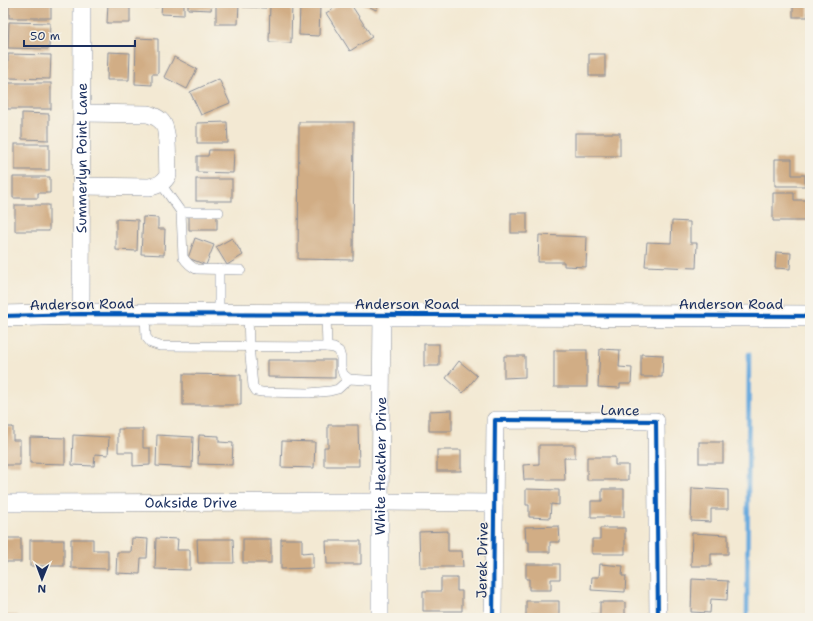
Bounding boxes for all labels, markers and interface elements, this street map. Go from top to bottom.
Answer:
scale bar [24,22,135,48]
text: 50 m [30,28,60,44]
street label: Summerlyn Point Lane [72,83,91,233]
street label: Anderson Road [29,294,135,314]
street label: Anderson Road [355,295,459,313]
street label: Anderson Road [679,295,783,313]
street label: White Heather Drive [371,397,390,535]
street label: Lance [600,401,640,419]
street label: Oakside Drive [145,493,238,512]
street label: Jerek Drive [472,521,492,599]
north arrow [22,559,62,599]
text: N [37,581,46,596]

